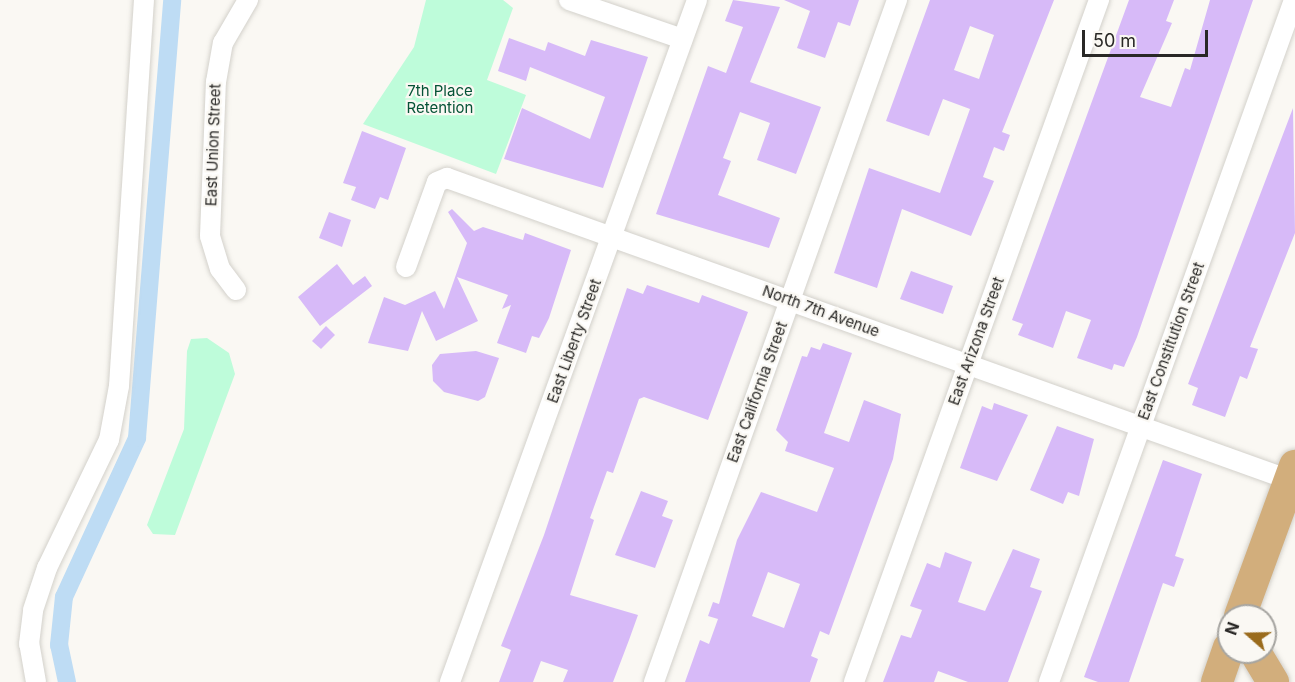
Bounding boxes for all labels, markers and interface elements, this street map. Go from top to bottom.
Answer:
scale bar [1085,18,1211,56]
text: 50 m [1093,30,1136,51]
park label: 7th Place Retention [407,81,473,116]
street label: East Union Street [202,83,224,207]
street label: East Constitution Street [1134,260,1208,422]
street label: East Arizona Street [944,274,1008,408]
street label: East Liberty Street [543,277,605,405]
street label: North 7th Avenue [760,281,882,341]
street label: East California Street [723,319,791,465]
north arrow [1217,604,1277,664]
text: N [1220,619,1243,638]

